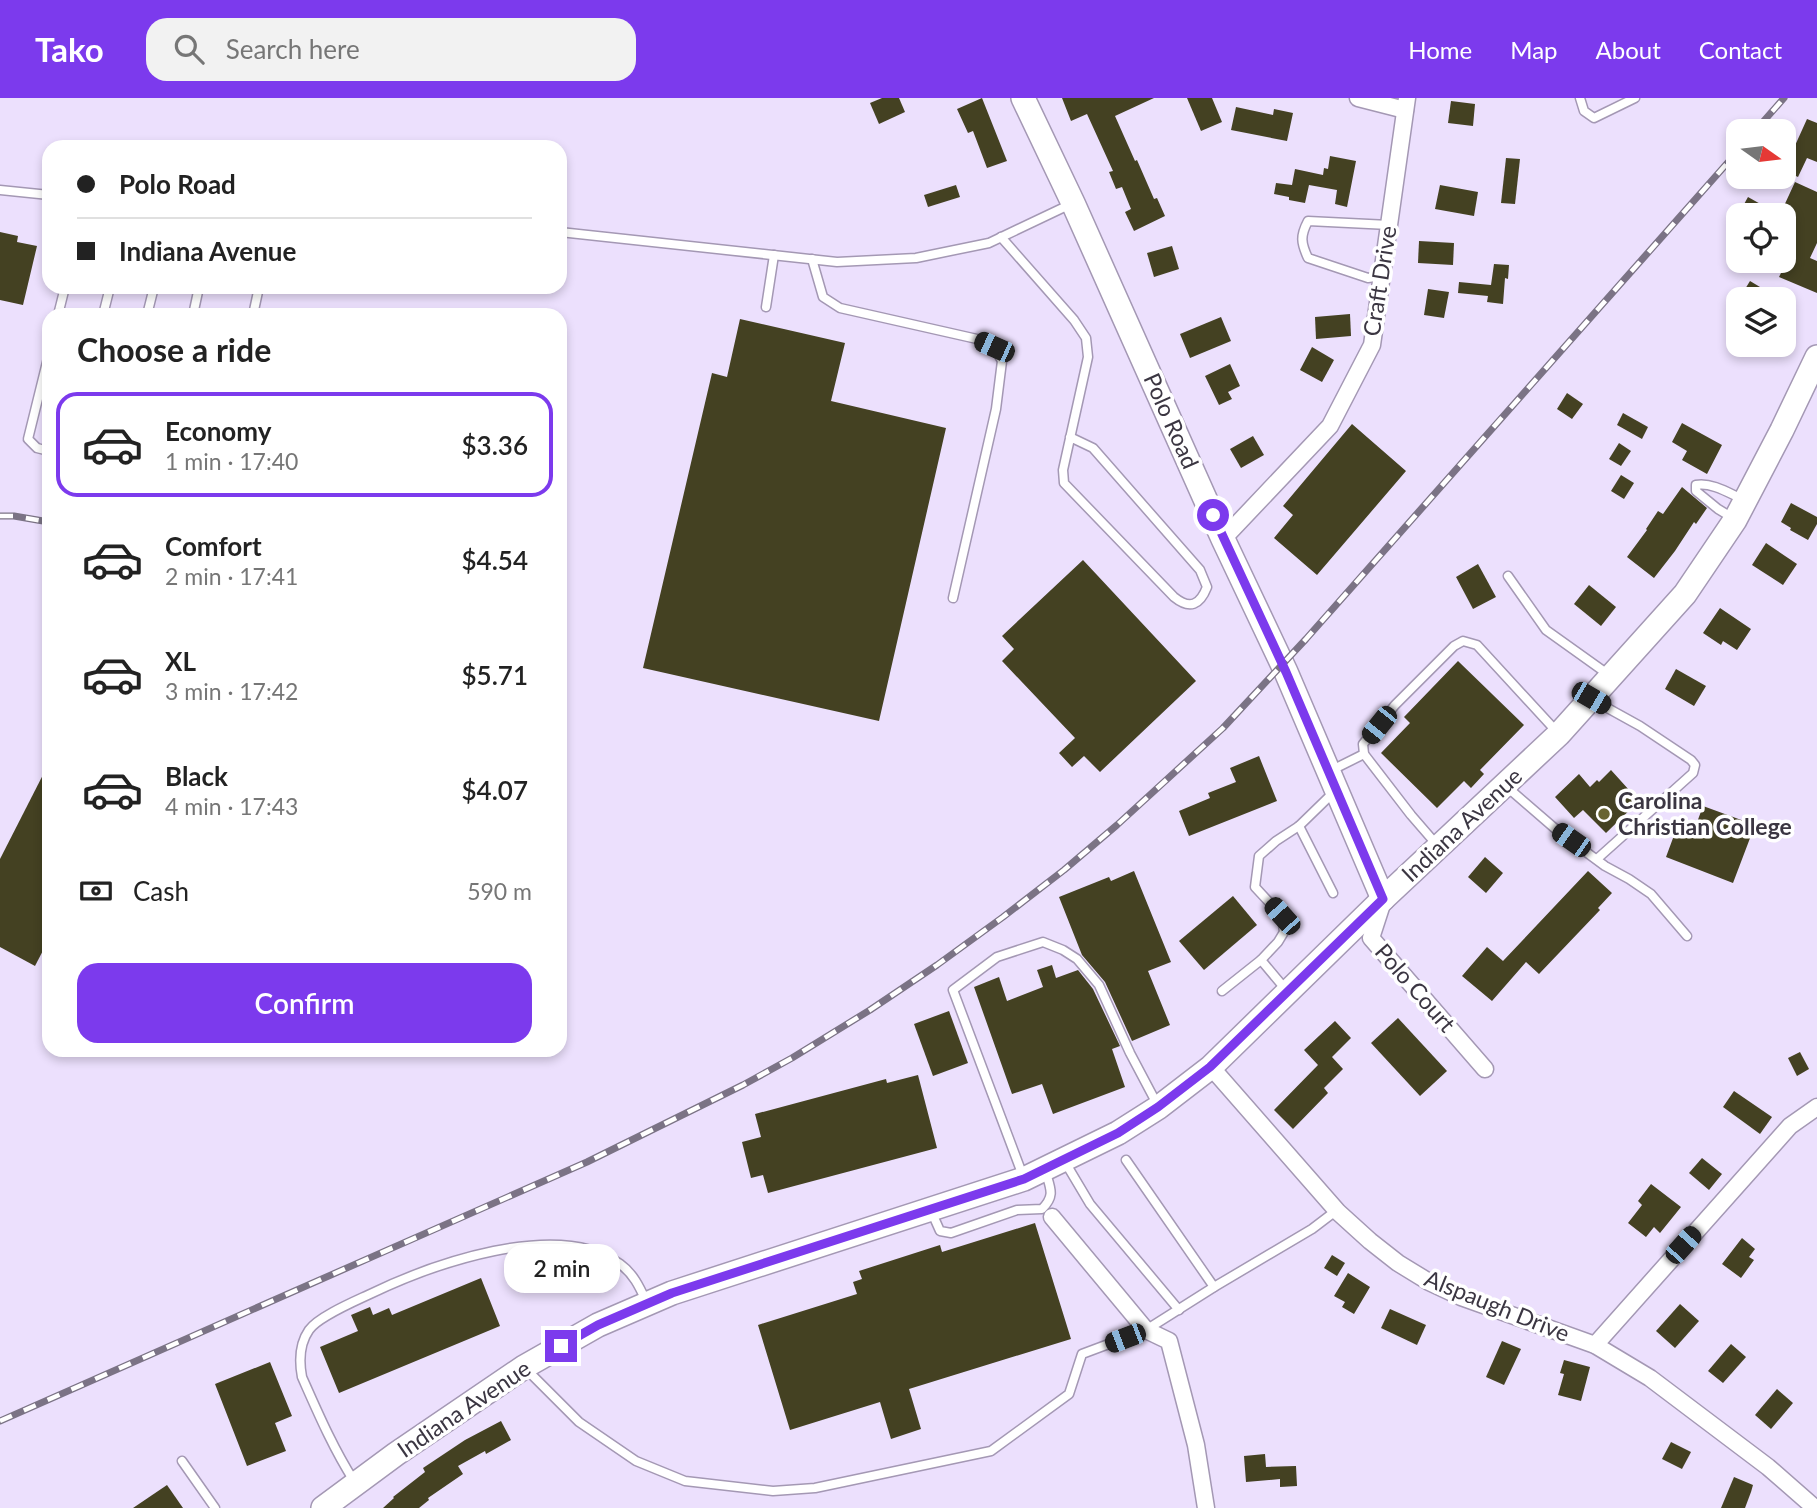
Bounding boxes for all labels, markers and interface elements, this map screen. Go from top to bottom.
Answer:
search box [146,18,636,81]
text: Tako [35,29,104,69]
icon: search [170,30,208,68]
text: Search here [226,33,360,65]
text: Home [1408,35,1472,64]
text: Map [1510,35,1558,64]
text: About [1596,35,1661,64]
text: Contact [1699,35,1782,64]
north arrow [1726,119,1796,189]
map controls [1726,119,1796,357]
text: Polo Road [119,168,236,200]
button: locate [1726,203,1796,273]
street label: Craft Drive [1356,224,1402,338]
text: Indiana Avenue [119,235,296,267]
button: layers [1726,287,1796,357]
car [971,329,1018,365]
text: Choose a ride [77,330,271,369]
street label: Polo Road [1138,368,1205,473]
icon: car [81,413,144,476]
text: Economy [165,415,271,447]
text: $3.36 [462,429,528,461]
text: 1 min · 17:40 [165,447,298,475]
route start [1197,499,1229,531]
icon: car [81,528,144,591]
text: Comfort [165,530,262,562]
text: $4.54 [462,544,528,576]
text: 2 min · 17:41 [165,562,298,590]
icon: car [81,643,144,706]
text: XL [165,645,196,677]
text: $5.71 [462,659,528,691]
text: 3 min · 17:42 [165,677,298,705]
car [1568,678,1615,718]
car [1358,702,1401,748]
icon: car [81,758,144,821]
text: Black [165,760,228,792]
street label: Indiana Avenue [1395,761,1527,887]
text: $4.07 [462,774,528,806]
place label: Carolina Christian College [1618,786,1792,840]
text: 4 min · 17:43 [165,792,298,820]
marker: Carolina Christian College [1596,806,1612,822]
car [1548,819,1595,861]
icon: cash [77,872,115,910]
text: Cash [133,875,189,907]
text: 590 m [467,877,532,905]
car [1261,893,1304,939]
street label: Polo Court [1370,937,1462,1038]
button: Confirm [77,963,532,1043]
car [1662,1222,1705,1268]
callout: 2 min [503,1244,619,1294]
text: 2 min [534,1254,590,1282]
street label: Alspaugh Drive [1421,1263,1574,1347]
car [1102,1321,1149,1355]
route end [545,1330,577,1362]
street label: Indiana Avenue [392,1353,535,1463]

